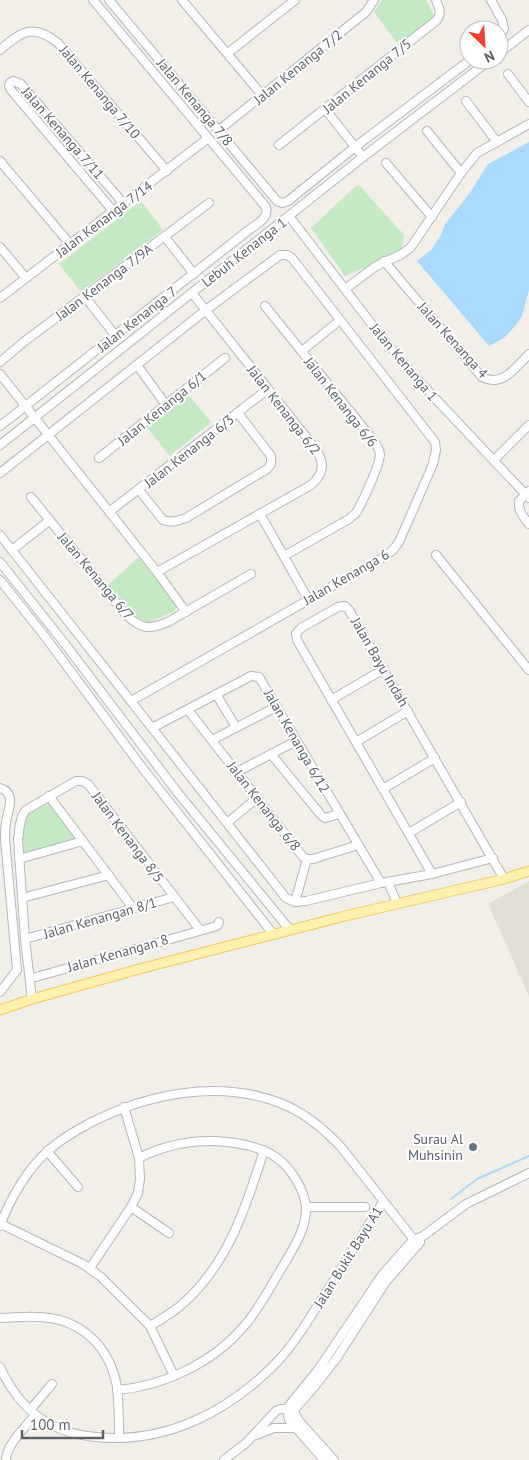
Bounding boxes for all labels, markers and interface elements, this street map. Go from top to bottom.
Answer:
north arrow [459,20,509,70]
street label: Jalan Kenanga 7/2 [249,26,346,109]
street label: Jalan Kenanga 7/5 [318,35,415,118]
street label: Jalan Kenanga 7/10 [55,41,145,143]
text: N [482,47,497,67]
street label: Jalan Kenanga 7/8 [152,54,237,150]
street label: Jalan Kenanga 7/11 [17,82,108,183]
street label: Jalan Kenanga 7/14 [51,176,156,262]
street label: Lebuh Kenanga 1 [198,213,290,291]
street label: Jalan Kenanga 7/9A [52,240,156,324]
street label: Jalan Kenanga 7 [94,283,180,355]
street label: Jalan Kenanga 4 [413,297,492,382]
street label: Jalan Kenanga 1 [365,318,442,405]
street label: Jalan Kenanga 6/6 [300,353,382,451]
street label: Jalan Kenanga 6/2 [243,361,325,459]
street label: Jalan Kenanga 6/1 [113,367,210,450]
street label: Jalan Kenanga 6/3 [140,410,238,492]
street label: Jalan Kenanga 6/7 [53,528,138,624]
street label: Jalan Kenanga 6 [299,545,392,609]
street label: Jalan Bayu Indah [347,613,413,710]
street label: Jalan Kenanga 6/12 [260,685,334,796]
street label: Jalan Kenanga 6/8 [223,757,305,855]
street label: Jalan Kenanga 8/5 [87,787,168,886]
street label: Jalan Kenangan 8/1 [40,893,159,943]
street label: Jalan Kenangan 8 [64,930,171,976]
place label: Surau Al Muhsinin [408,1130,463,1164]
marker: Surau Al Muhsinin [467,1141,479,1153]
street label: Jalan Bukit Bayu A1 [309,1203,386,1312]
scale bar [22,1408,104,1440]
text: 100 m [30,1415,71,1434]

